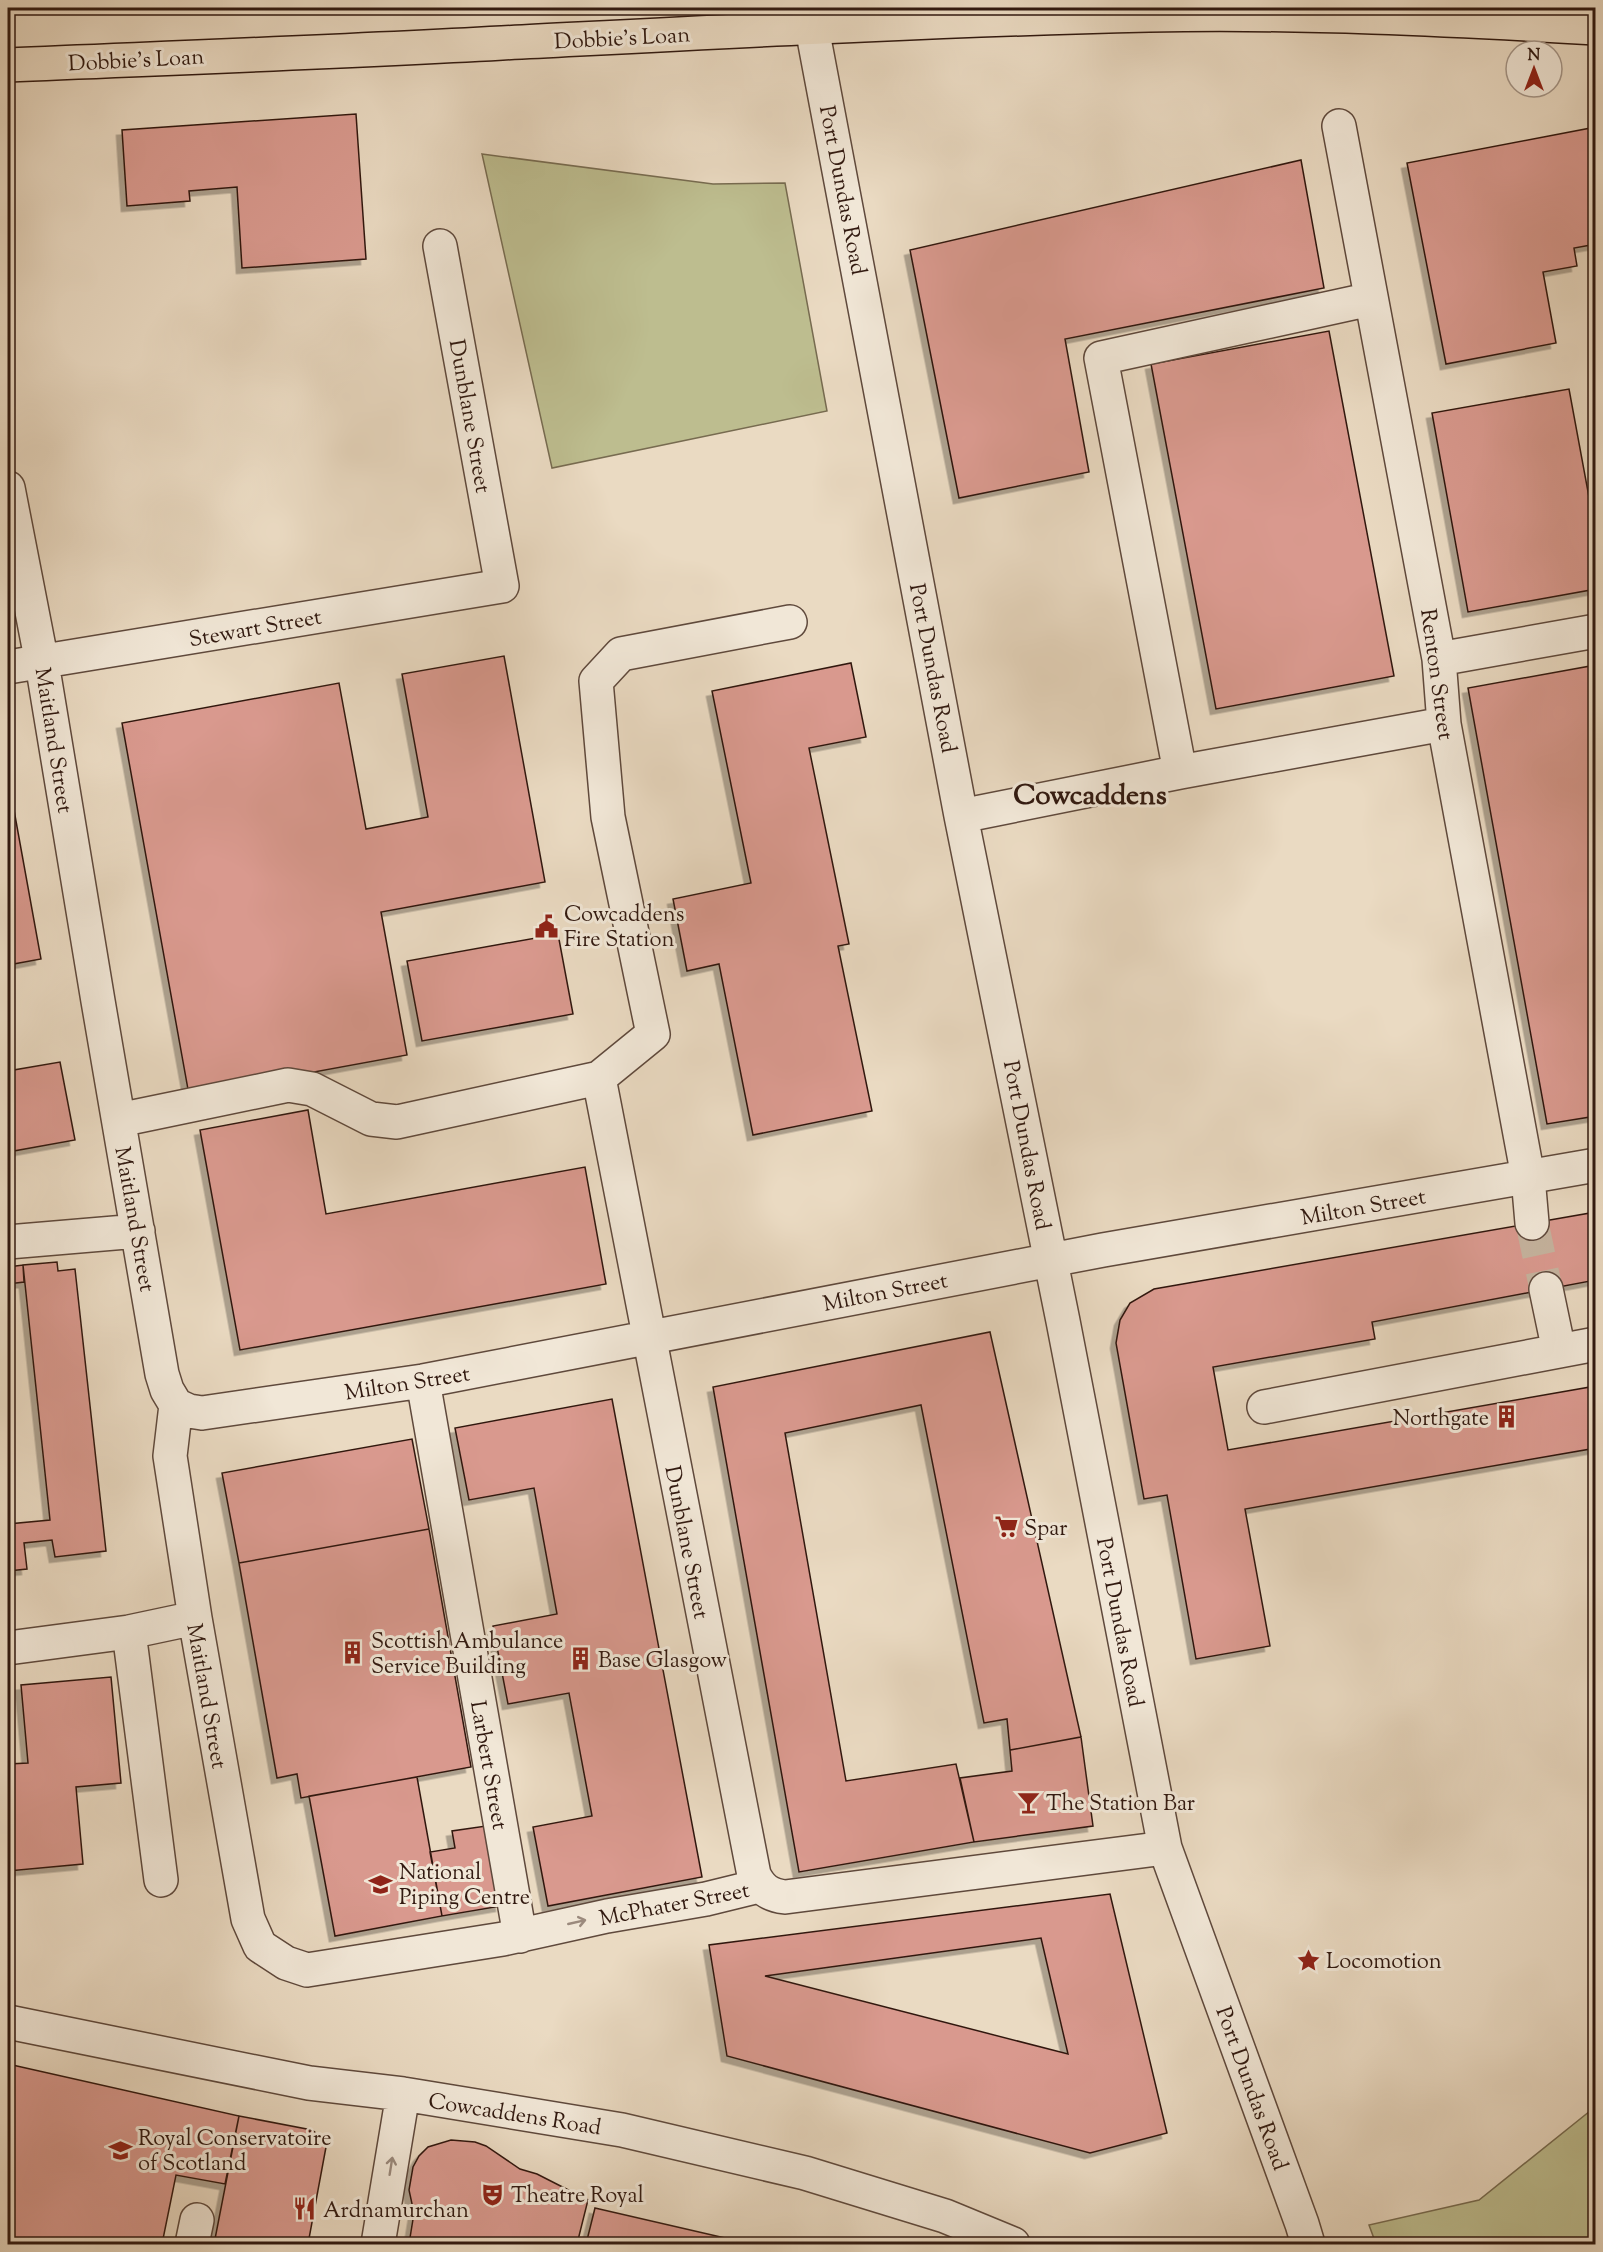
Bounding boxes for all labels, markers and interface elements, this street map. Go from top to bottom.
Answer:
street label: Dobbie's Loan [553,20,691,60]
north arrow [1504,39,1564,99]
street label: Dobbie's Loan [67,42,205,82]
text: N [1528,45,1541,68]
street label: Port Dundas Road [809,103,873,278]
street label: Dunblane Street [439,337,497,496]
street label: Port Dundas Road [899,581,963,756]
street label: Stewart Street [187,602,325,657]
street label: Renton Street [1410,607,1460,743]
street label: Maitland Street [25,665,79,816]
district label: Cowcaddens [1013,777,1167,817]
place label: Cowcaddens Fire Station [564,900,684,957]
public building icon: Cowcaddens Fire Station [533,913,559,939]
street label: Port Dundas Road [993,1058,1057,1233]
street label: Maitland Street [105,1144,162,1295]
street label: Milton Street [1298,1182,1429,1236]
street label: Milton Street [820,1266,951,1322]
street label: Milton Street [343,1359,473,1411]
place label: Northgate [1393,1404,1489,1436]
building icon: Northgate [1494,1404,1520,1430]
street label: Dunblane Street [655,1463,716,1622]
supermarket icon: Spar [993,1514,1019,1540]
place label: Spar [1024,1514,1067,1546]
street label: Port Dundas Road [1086,1535,1150,1710]
street label: Maitland Street [177,1621,234,1772]
place label: Scottish Ambulance Service Building [371,1627,563,1684]
building icon: Scottish Ambulance Service Building [340,1640,366,1666]
building icon: Base Glasgow [567,1646,593,1672]
place label: Base Glasgow [598,1646,728,1678]
street label: Larbert Street [460,1698,514,1833]
bar icon: The Station Bar [1015,1789,1041,1815]
place label: The Station Bar [1046,1789,1195,1821]
place label: National Piping Centre [399,1858,530,1915]
school or university icon: National Piping Centre [368,1871,394,1897]
street label: McPhater Street [597,1876,753,1936]
one-way arrow [567,1916,586,1928]
place icon: Locomotion [1295,1947,1321,1973]
place label: Locomotion [1326,1947,1442,1979]
street label: Port Dundas Road [1206,2003,1295,2175]
street label: Cowcaddens Road [426,2087,603,2145]
place label: Royal Conservatoire of Scotland [138,2124,331,2181]
school or university icon: Royal Conservatoire of Scotland [107,2137,133,2163]
one-way arrow [386,2157,397,2176]
theatre icon: Theatre Royal [480,2181,506,2207]
place label: Theatre Royal [511,2181,644,2213]
restaurant icon: Ardnamurchan [292,2196,318,2222]
place label: Ardnamurchan [323,2196,469,2228]

